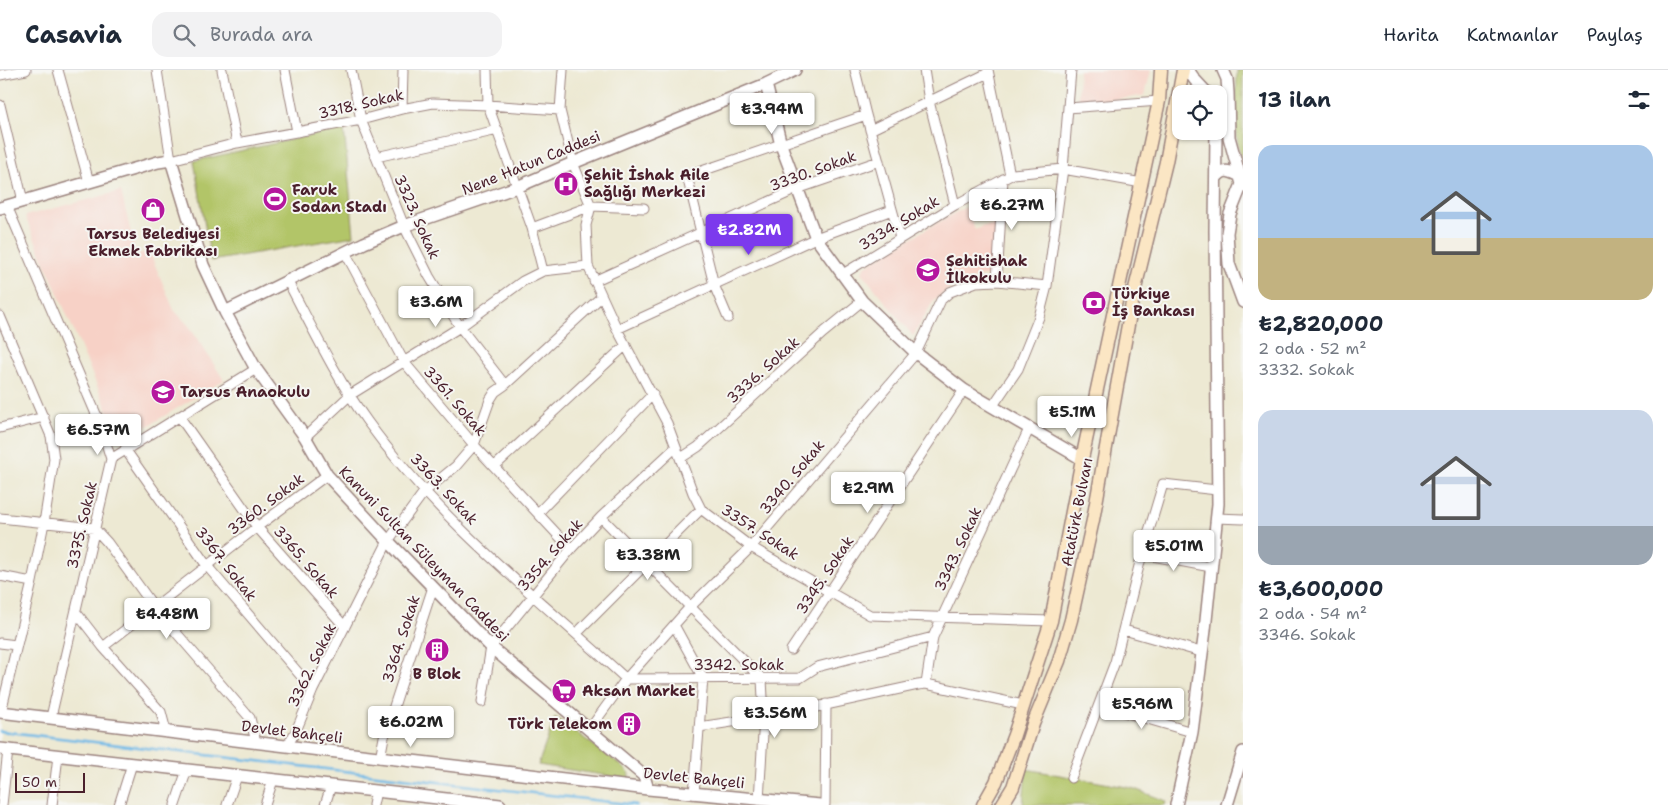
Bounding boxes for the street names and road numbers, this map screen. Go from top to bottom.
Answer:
street label: 3318. Sokak [316,84,406,124]
street label: Nene Hatun Caddesi [459,126,603,200]
street label: 3330. Sokak [767,146,859,196]
street label: 3323. Sokak [389,171,445,263]
street label: 3334. Sokak [855,191,943,255]
street label: 3336. Sokak [722,332,804,408]
street label: 3361. Sokak [419,362,491,440]
street label: 3340. Sokak [755,436,829,518]
street label: 3363. Sokak [406,449,482,529]
street label: Atatürk Bulvarı [1057,456,1097,568]
street label: Kanuni Sultan Süleyman Caddesi [334,462,514,646]
street label: 3360. Sokak [223,469,309,539]
street label: 3375. Sokak [62,479,102,571]
street label: 3357. Sokak [717,499,803,565]
street label: 3343. Sokak [930,504,986,594]
street label: 3354. Sokak [513,514,587,596]
street label: 3365. Sokak [269,521,343,603]
street label: 3367. Sokak [191,523,261,605]
street label: 3345. Sokak [791,532,859,618]
street label: 3364. Sokak [377,593,425,685]
street label: 3362. Sokak [283,620,341,710]
street label: 3342. Sokak [694,655,784,675]
street label: Devlet Bahçeli [240,716,344,748]
street label: Devlet Bahçeli [642,763,746,793]

